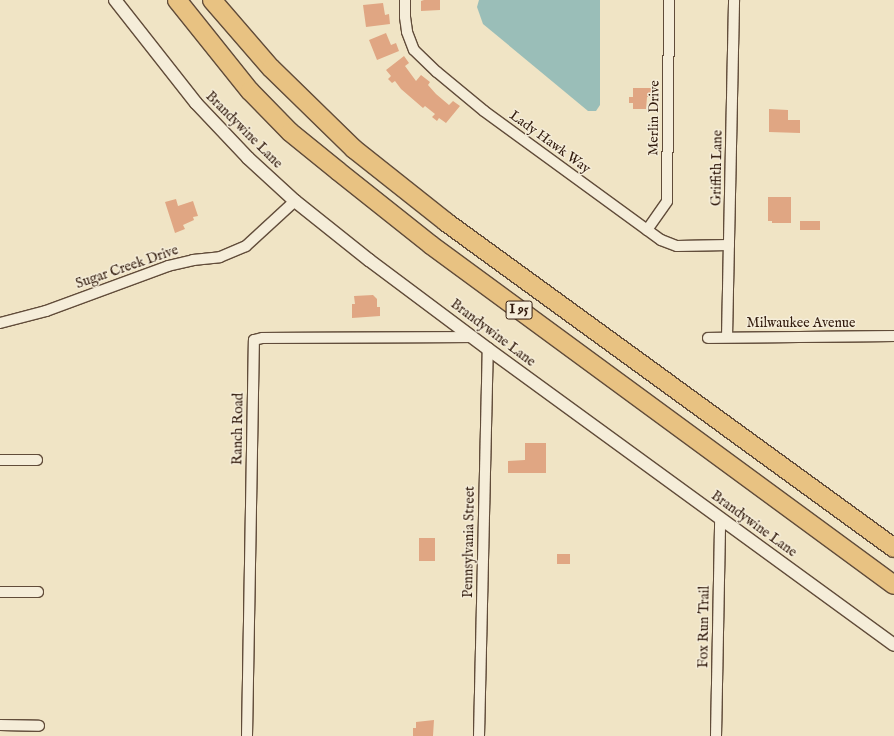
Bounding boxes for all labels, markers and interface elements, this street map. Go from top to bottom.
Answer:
street label: Merlin Drive [645,80,663,156]
street label: Brandywine Lane [202,88,286,172]
street label: Lady Hawk Way [506,107,594,177]
street label: Griffith Lane [708,130,726,206]
street label: Sugar Creek Drive [74,242,180,292]
street label: Brandywine Lane [447,296,539,370]
road number: I 95 [505,299,533,321]
street label: Milwaukee Avenue [746,315,856,331]
street label: Ranch Road [229,393,247,465]
street label: Pennsylvania Street [460,486,478,598]
street label: Brandywine Lane [708,487,800,561]
street label: Fox Run Trail [695,586,713,668]

